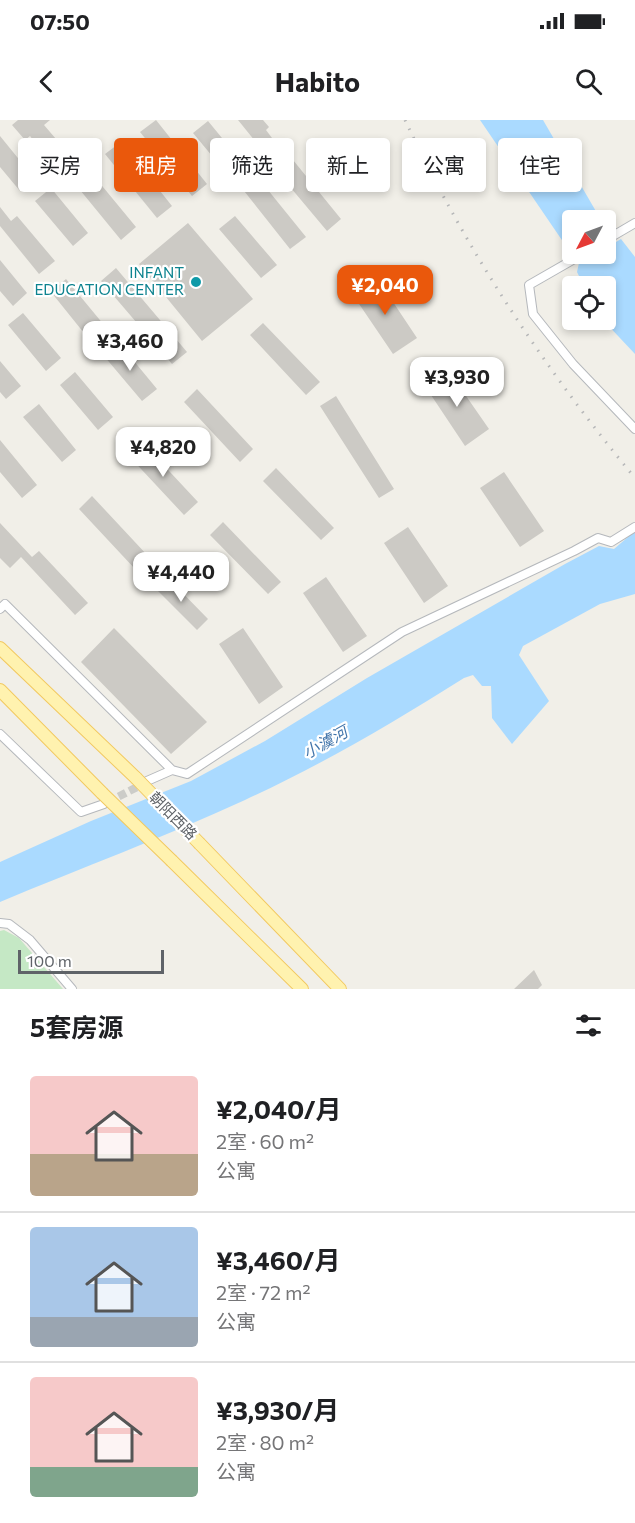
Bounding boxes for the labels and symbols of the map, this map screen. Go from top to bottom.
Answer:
north arrow [562,210,616,264]
place label: INFANT EDUCATION CENTER [34,263,184,298]
pin: ¥2,040 [336,265,434,316]
marker: INFANT EDUCATION CENTER [189,275,203,289]
pin: ¥3,460 [81,321,179,372]
pin: ¥3,930 [408,357,506,408]
pin: ¥4,820 [114,427,212,478]
pin: ¥4,440 [132,552,230,603]
water label: 小澞河 [299,720,353,762]
street label: 朝阳西路 [146,788,201,843]
scale bar [18,947,164,974]

